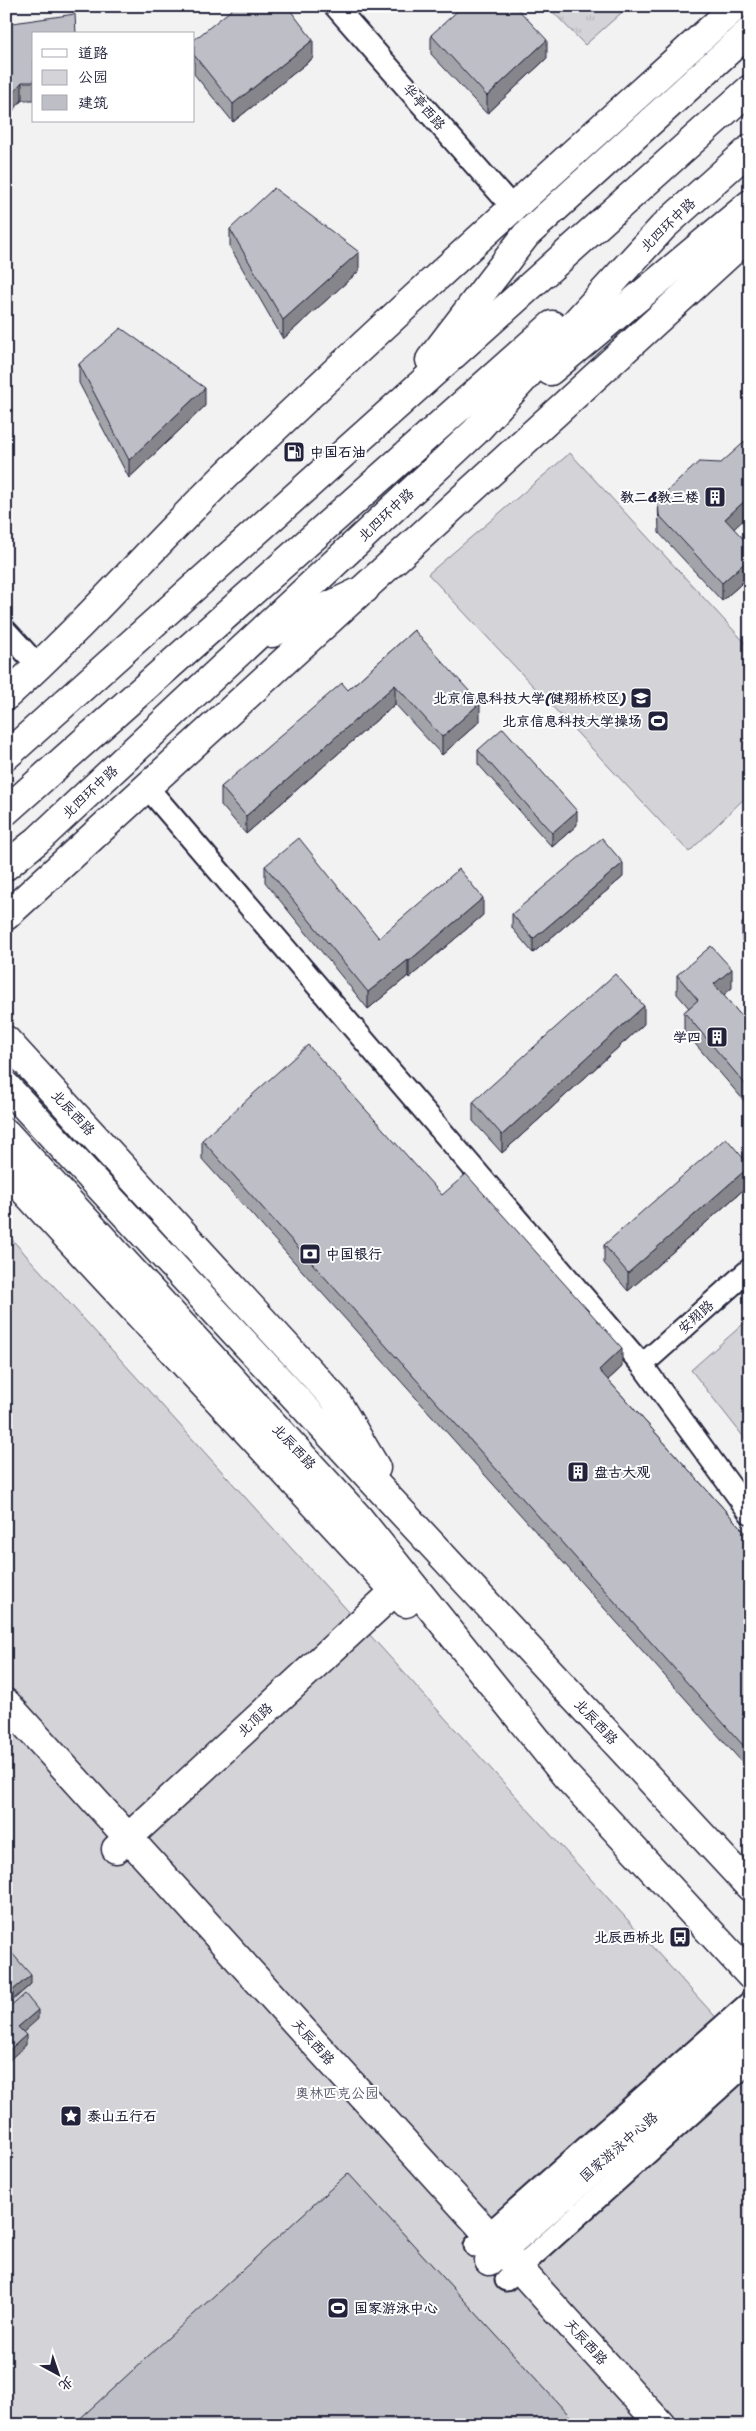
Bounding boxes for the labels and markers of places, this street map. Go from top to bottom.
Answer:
fuel station icon: 中国石油 [282,440,306,464]
place label: 中国石油 [310,440,366,465]
place label: 教二&教三楼 [620,485,699,510]
building icon: 教二&教三楼 [703,485,727,509]
place label: 北京信息科技大学(健翔桥校区) [433,686,626,711]
school or university icon: 北京信息科技大学(健翔桥校区) [629,686,653,710]
place label: 北京信息科技大学操场 [502,709,642,734]
sports icon: 北京信息科技大学操场 [646,709,670,733]
place label: 学四 [673,1025,701,1050]
building icon: 学四 [705,1025,729,1049]
bank icon: 中国银行 [298,1242,322,1266]
place label: 中国银行 [326,1242,382,1267]
building icon: 盘古大观 [566,1460,590,1484]
place label: 盘古大观 [594,1460,650,1485]
place label: 北辰西桥北 [594,1925,664,1950]
bus stop icon: 北辰西桥北 [668,1925,692,1949]
place icon: 泰山五行石 [59,2104,83,2128]
place label: 泰山五行石 [87,2104,157,2129]
sports icon: 国家游泳中心 [326,2296,350,2320]
place label: 国家游泳中心 [354,2296,438,2321]

